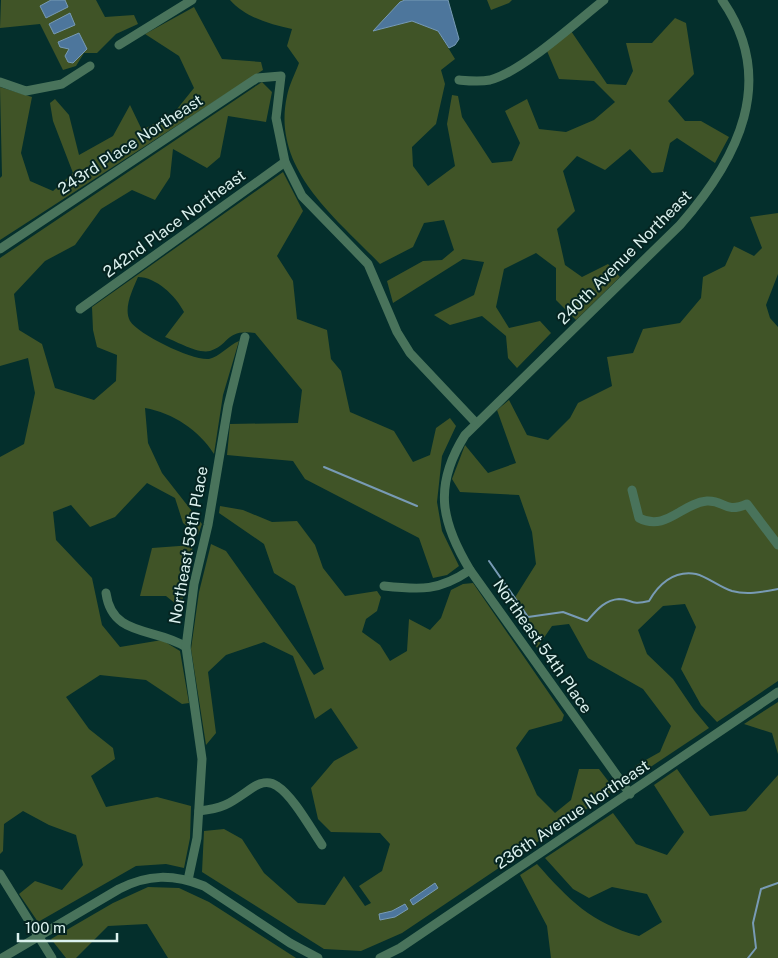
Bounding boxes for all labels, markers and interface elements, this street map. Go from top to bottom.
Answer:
street label: 243rd Place Northeast [54,90,206,198]
street label: 242nd Place Northeast [99,165,249,281]
street label: 240th Avenue Northeast [553,186,695,328]
street label: Northeast 58th Place [165,465,212,625]
street label: Northeast 54th Place [489,576,596,717]
street label: 236th Avenue Northeast [492,756,653,873]
scale bar [18,910,116,942]
text: 100 m [25,919,66,936]

